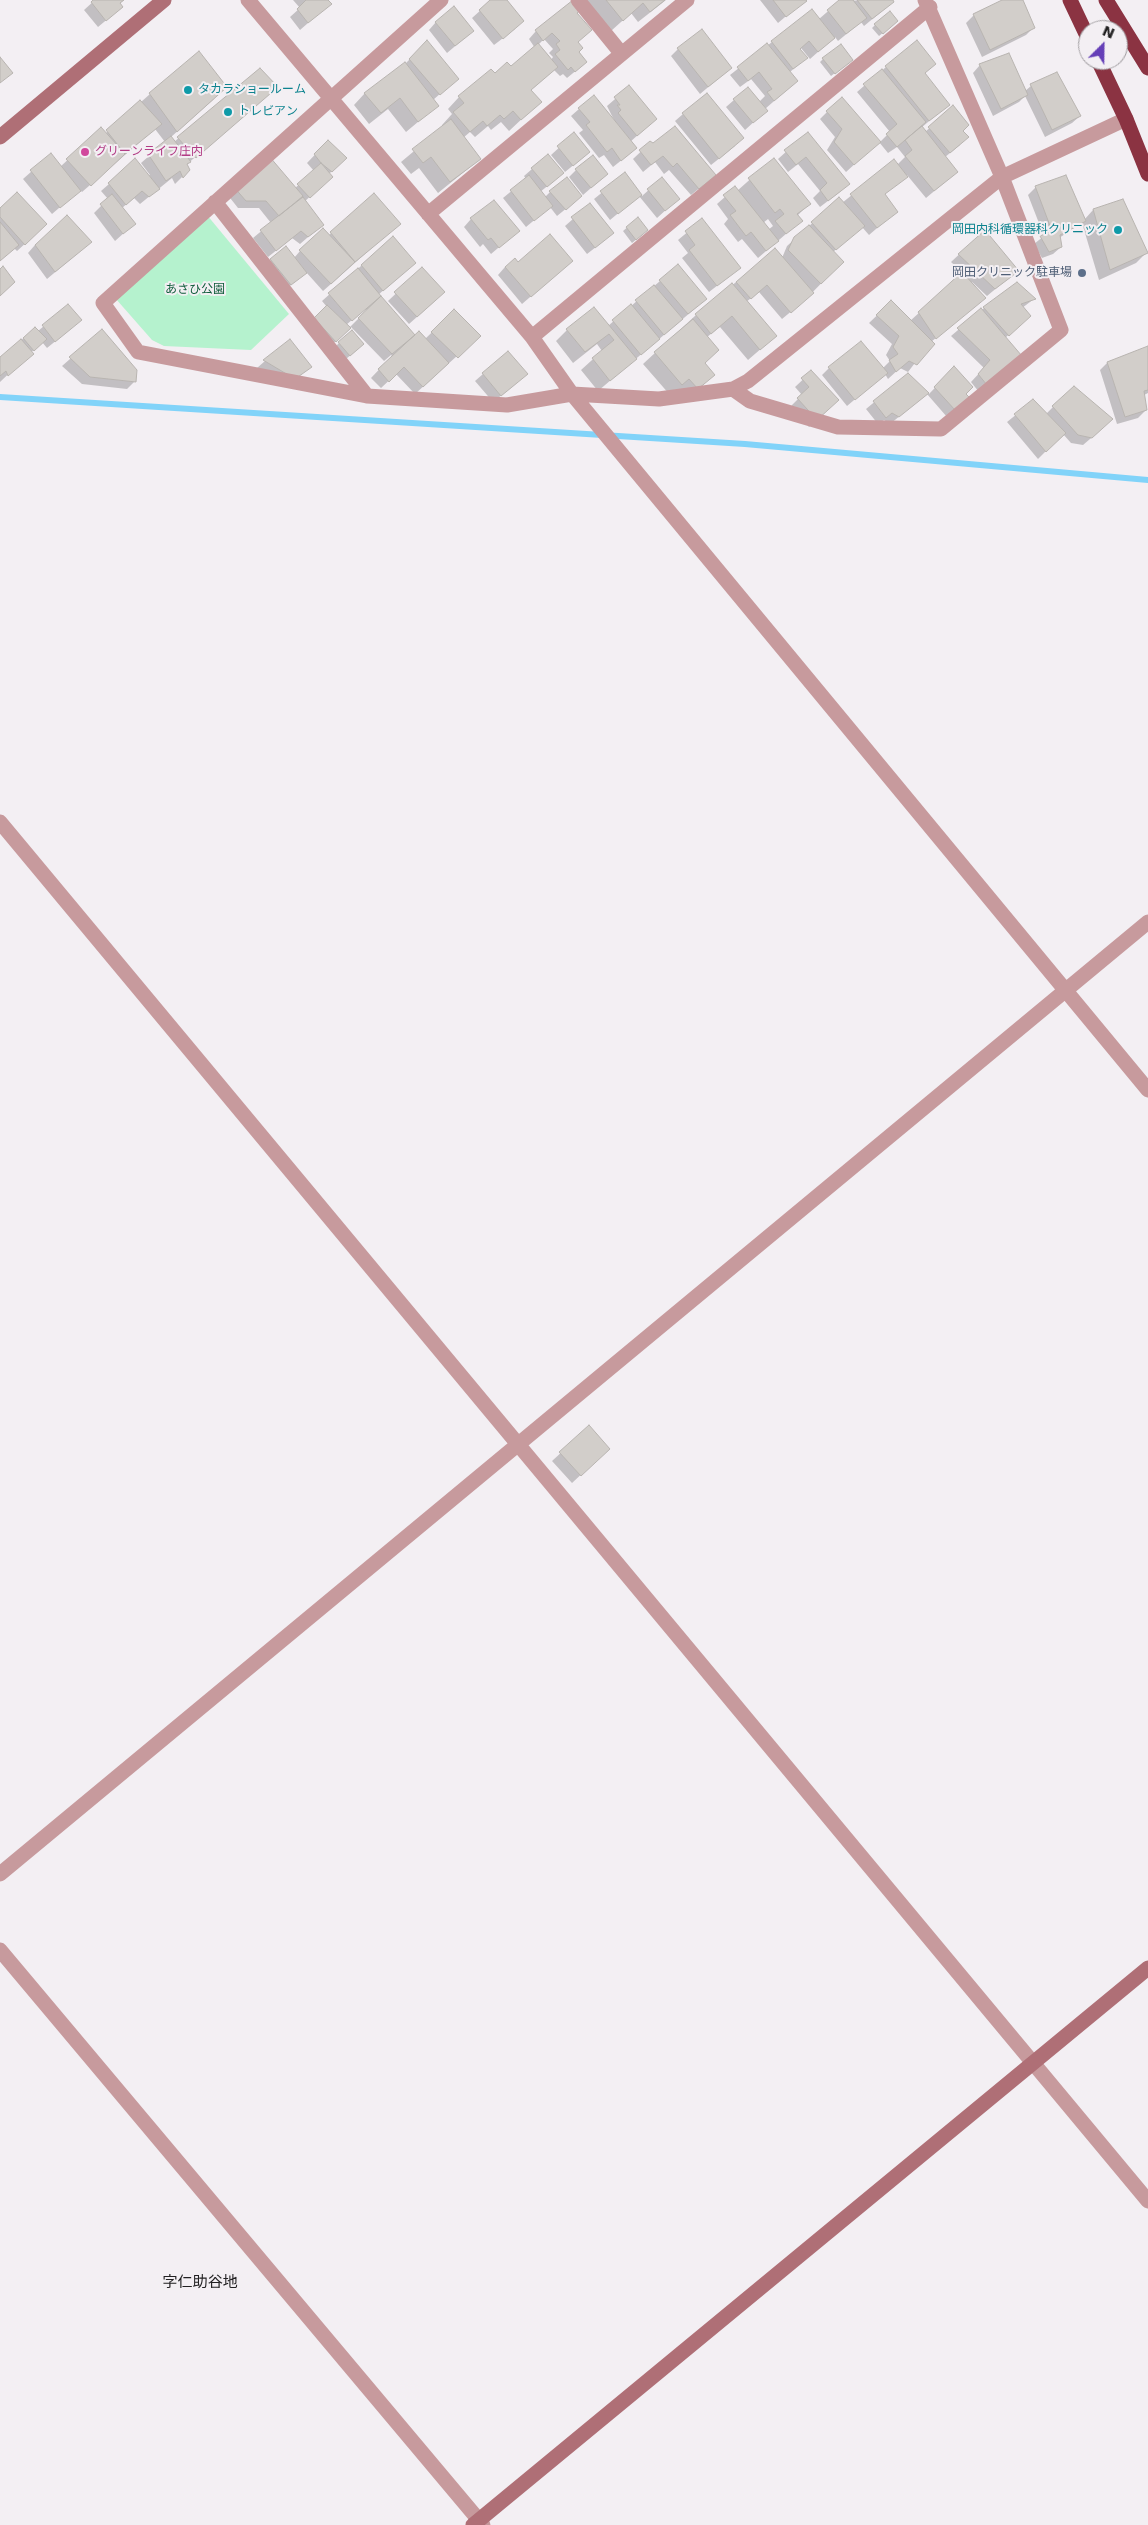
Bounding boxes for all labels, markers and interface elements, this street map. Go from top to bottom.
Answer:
north arrow [1078,20,1128,70]
text: N [1100,22,1117,42]
place label: タカラショールーム [198,83,306,97]
marker: タカラショールーム [182,84,194,96]
place label: トレビアン [238,105,298,119]
marker: トレビアン [222,106,234,118]
place label: グリーンライフ庄内 [95,145,203,159]
marker: グリーンライフ庄内 [79,146,91,158]
place label: 岡田内科循環器科クリニック [952,223,1108,237]
marker: 岡田内科循環器科クリニック [1112,224,1124,236]
place label: 岡田クリニック駐車場 [952,266,1072,280]
marker: 岡田クリニック駐車場 [1076,267,1088,279]
park label: あさひ公園 [165,283,225,297]
district label: 字仁助谷地 [163,2274,237,2292]

